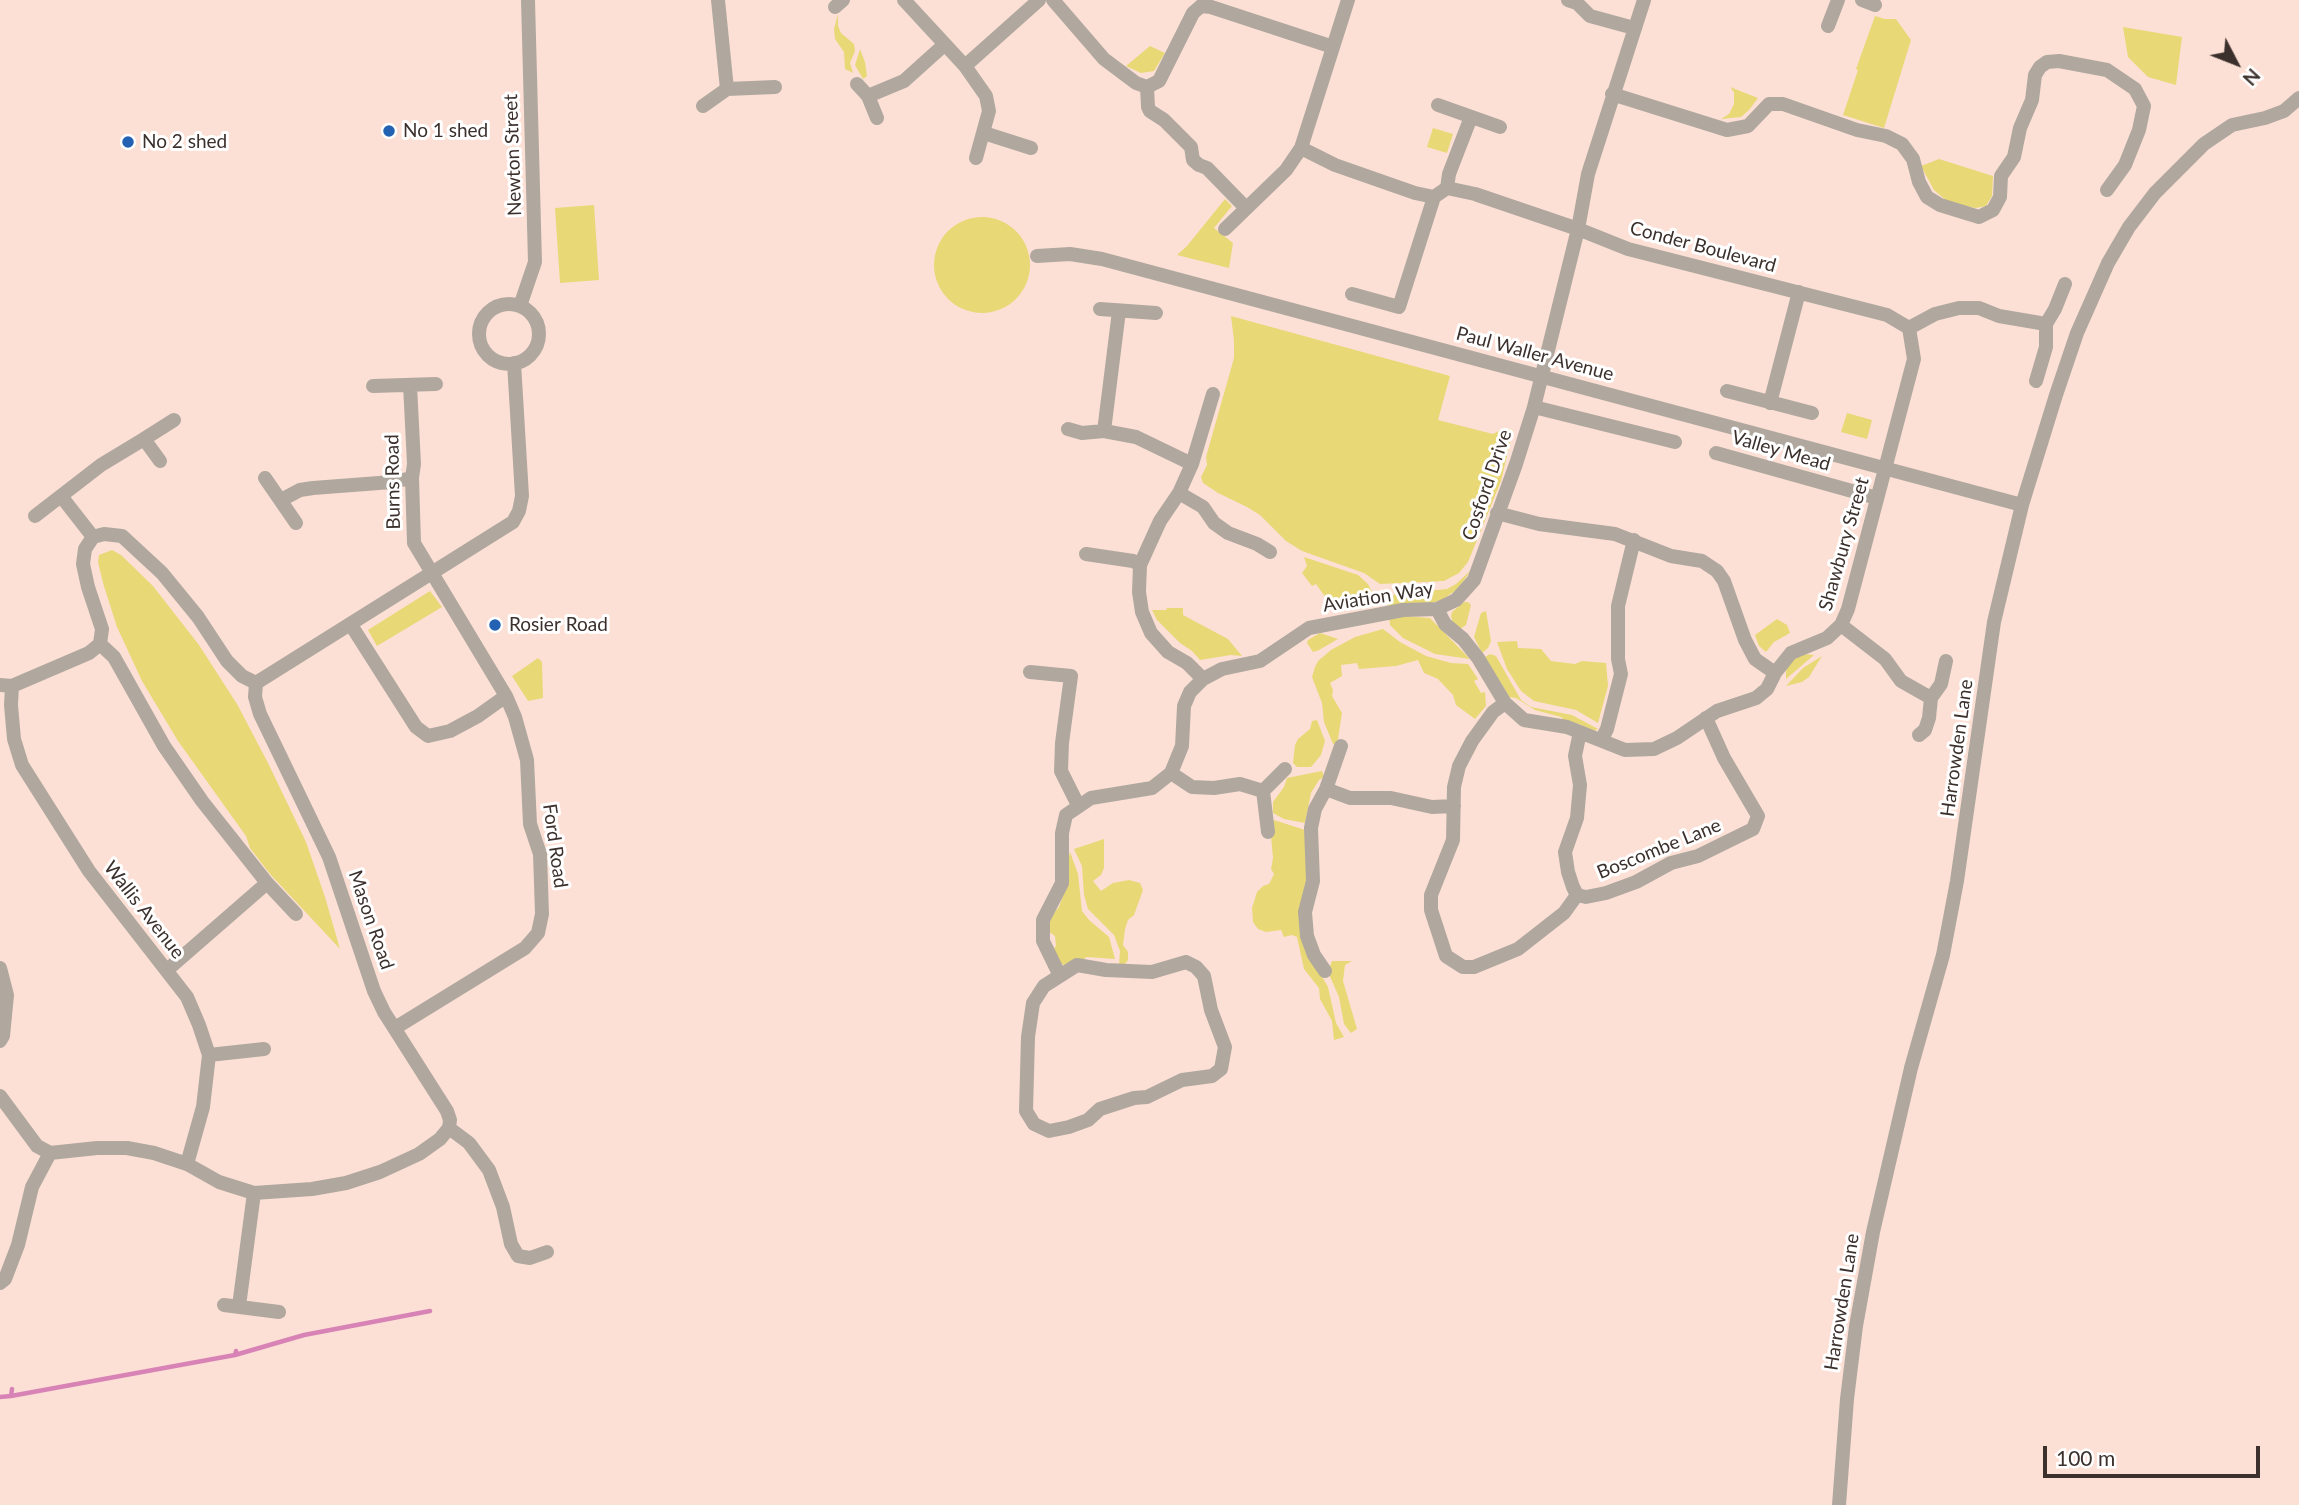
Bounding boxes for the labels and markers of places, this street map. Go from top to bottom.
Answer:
place label: No 1 shed [403,120,488,142]
marker: No 1 shed [381,123,397,139]
place label: No 2 shed [142,131,227,153]
marker: No 2 shed [120,134,136,150]
place label: Rosier Road [509,614,608,636]
marker: Rosier Road [487,617,503,633]

